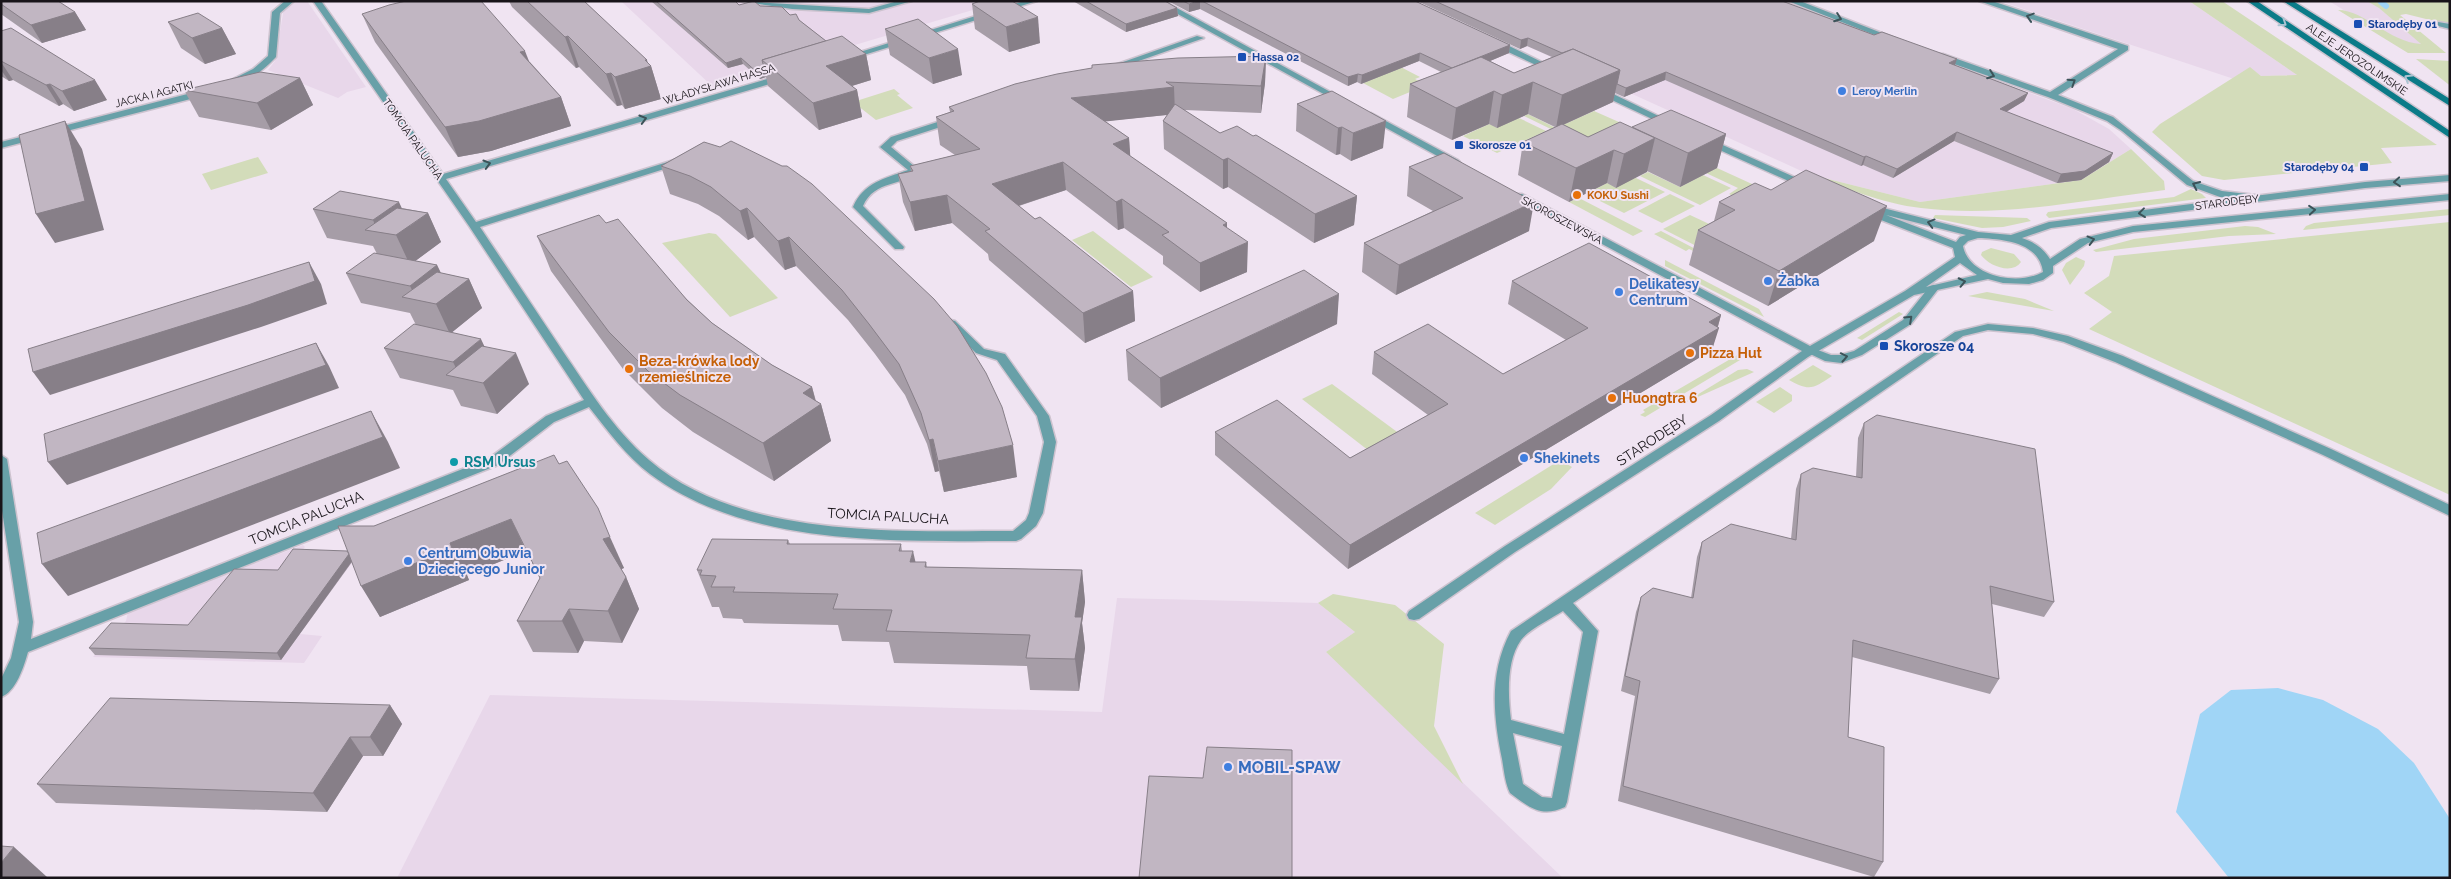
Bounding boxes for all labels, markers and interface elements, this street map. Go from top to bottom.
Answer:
one-way arrow [1833,12,1842,22]
one-way arrow [2026,12,2034,22]
one-way arrow [2277,17,2287,26]
marker: Starodęby 01 [2352,18,2364,30]
place label: Starodęby 01 [2368,18,2438,31]
street label: ALEJE JEROZOLIMSKIE [2304,21,2410,98]
marker: Hassa 02 [1236,51,1248,63]
place label: Hassa 02 [1252,51,1299,64]
street label: WŁADYSŁAWA HASSA [662,61,777,108]
one-way arrow [1986,69,1994,79]
one-way arrow [2405,74,2414,84]
street label: JACKA I AGATKI [114,78,195,110]
one-way arrow [2067,78,2076,88]
marker: Leroy Merlin [1836,85,1848,97]
place label: Leroy Merlin [1852,85,1918,98]
street label: TOMCIA PALUCHA [380,96,446,183]
one-way arrow [638,114,646,124]
marker: Skorosze 01 [1453,139,1465,151]
place label: Skorosze 01 [1469,139,1532,152]
one-way arrow [482,160,490,170]
place label: Starodęby 04 [2284,161,2354,174]
marker: Starodęby 04 [2358,161,2370,173]
one-way arrow [2393,176,2401,187]
one-way arrow [2192,181,2201,192]
marker: KOKU Sushi [1571,189,1583,201]
place label: KOKU Sushi [1587,189,1649,202]
street label: STARODĘBY [2194,192,2260,213]
street label: SKOROSZEWSKA [1519,194,1605,248]
one-way arrow [2308,205,2316,216]
one-way arrow [2138,207,2146,218]
one-way arrow [1926,218,1935,229]
one-way arrow [2086,235,2094,245]
place label: Żabka [1778,272,1819,289]
marker: Żabka [1762,275,1774,287]
place label: Delikatesy Centrum [1629,276,1700,308]
one-way arrow [1957,277,1966,288]
marker: Delikatesy Centrum [1613,286,1625,298]
one-way arrow [1904,316,1913,325]
place label: Skorosze 04 [1894,338,1974,354]
marker: Skorosze 04 [1878,340,1890,352]
place label: Pizza Hut [1700,345,1763,361]
marker: Pizza Hut [1684,347,1696,359]
one-way arrow [1840,352,1849,362]
place label: Beza-krówka lody rzemieślnicze [639,353,760,385]
marker: Beza-krówka lody rzemieślnicze [623,363,635,375]
place label: Huongtra 6 [1622,390,1698,406]
marker: Huongtra 6 [1606,392,1618,404]
street label: STARODĘBY [1613,411,1691,469]
place label: Shekinets [1534,450,1600,466]
marker: Shekinets [1518,452,1530,464]
place label: RSM Ursus [464,454,536,470]
marker: RSM Ursus [448,456,460,468]
street label: TOMCIA PALUCHA [247,488,366,548]
street label: TOMCIA PALUCHA [827,505,950,527]
place label: Centrum Obuwia Dziecięcego Junior [418,545,545,577]
marker: Centrum Obuwia Dziecięcego Junior [402,555,414,567]
place label: MOBIL-SPAW [1238,758,1341,777]
marker: MOBIL-SPAW [1222,761,1234,773]

